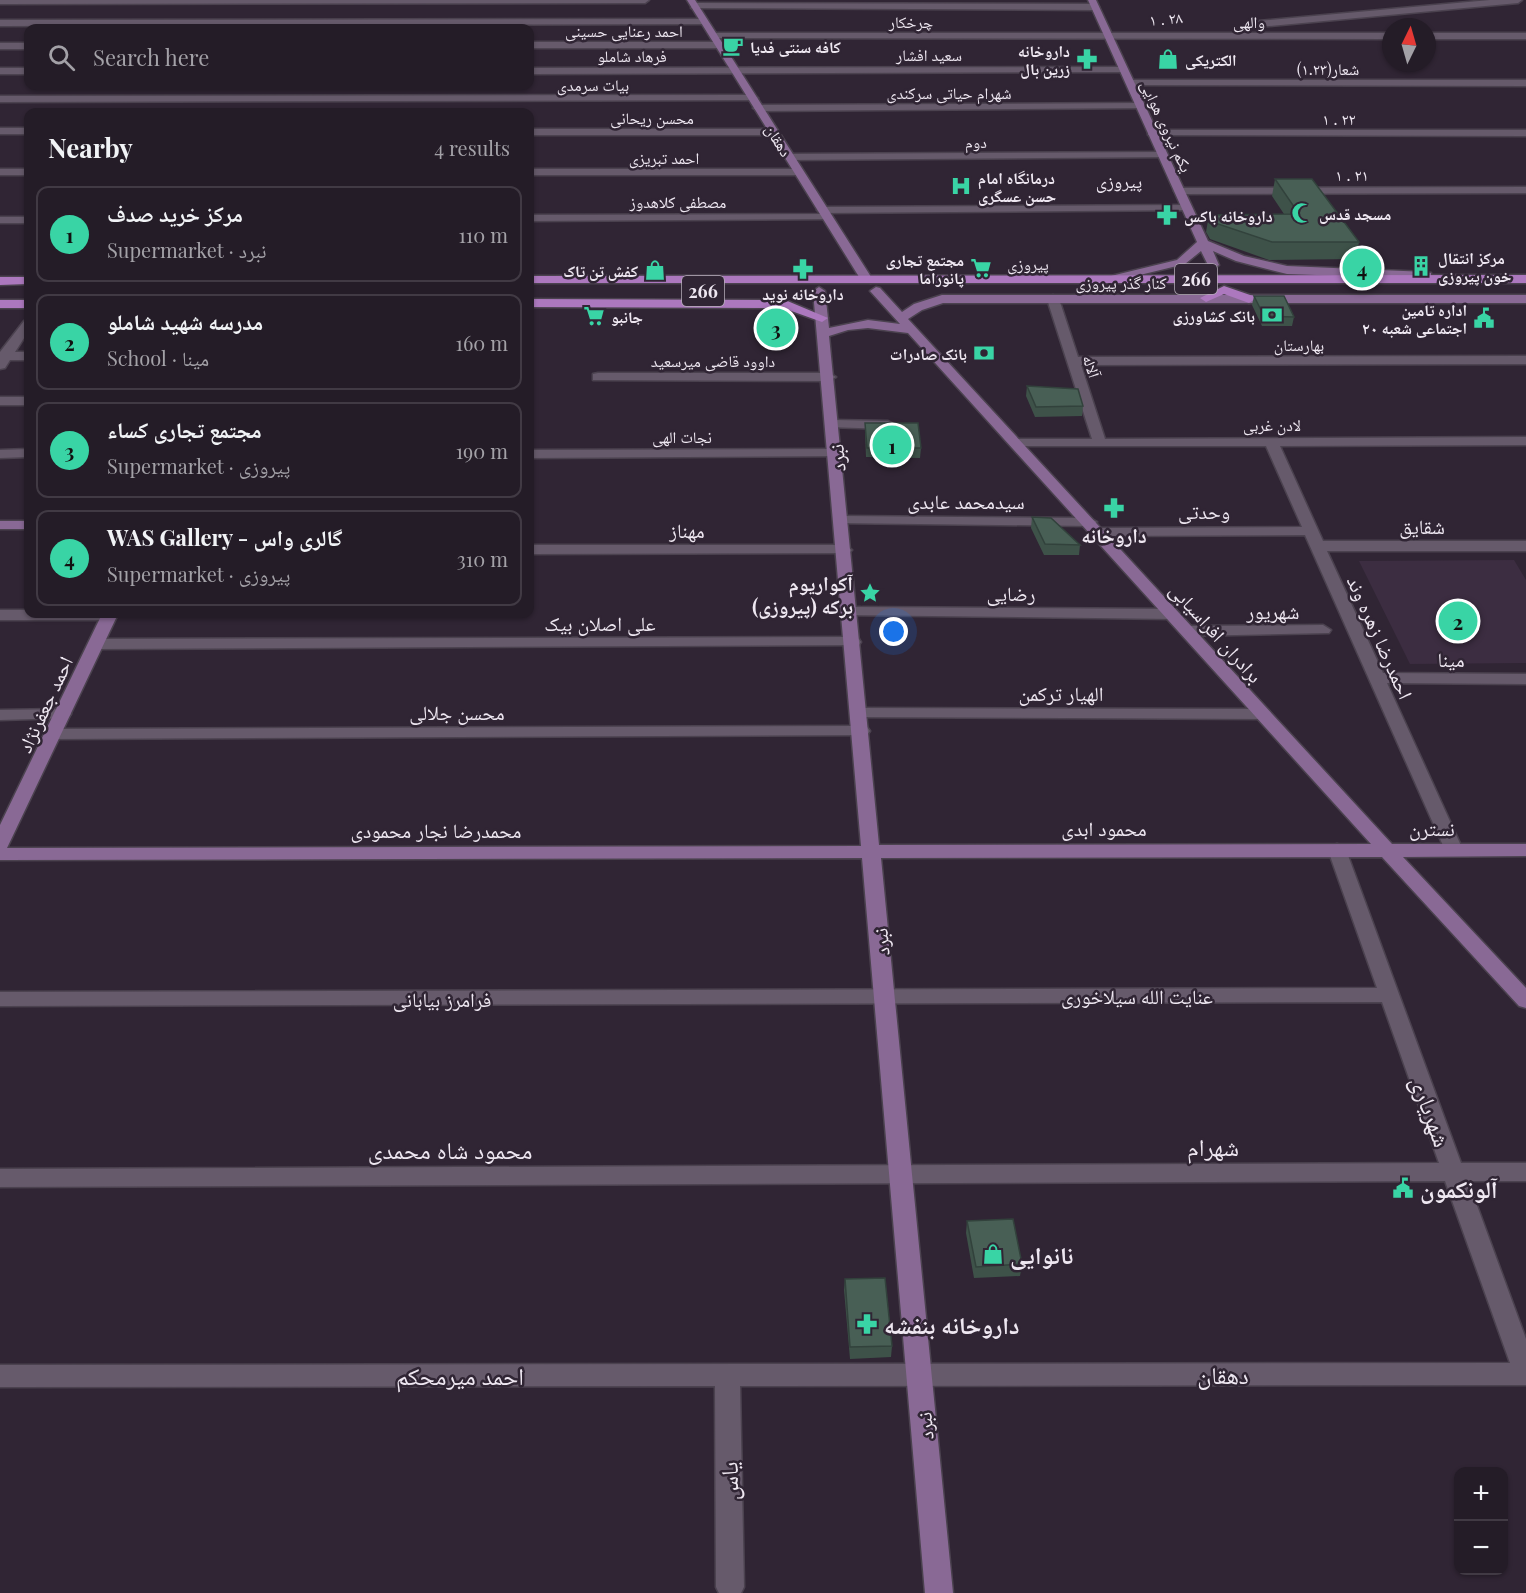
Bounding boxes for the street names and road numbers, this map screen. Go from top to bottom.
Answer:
street label: ۱ . ۲۸ [1148,6,1184,30]
street label: چرخکار [888,11,933,32]
street label: والهی [1233,11,1265,33]
street label: احمد رعنایی حسینی [565,20,683,42]
street label: سعید افشار [895,44,962,65]
street label: فرهاد شاملو [597,45,667,66]
street label: شعار(۱.۲۳) [1297,58,1359,79]
street label: بیات سرمدی [557,74,629,96]
street label: یکم نیروی هوایی [1136,77,1197,176]
street label: شهرام حیاتی سرکندی [887,82,1011,104]
street label: محسن ریحانی [610,107,694,129]
street label: ۱ . ۲۲ [1322,108,1356,129]
street label: دهقان [760,120,797,161]
street label: دوم [965,131,987,153]
street label: احمد تبریزی [629,147,699,169]
street label: ۱ . ۲۱ [1335,164,1369,185]
street label: مصطفی کلاهدوز [629,191,726,213]
street label: پیروزی [1007,253,1049,275]
road number: 266 [1175,264,1217,294]
street label: کنار گذر پیروزی [1075,272,1167,294]
road number: 266 [682,276,724,306]
street label: بهارستان [1274,334,1324,356]
street label: داوود قاضی میرسعید [651,350,775,372]
street label: آلاله [1079,352,1106,381]
street label: لادن غربی [1243,414,1301,436]
street label: نجات الهی [652,426,712,448]
street label: نبرد [821,443,851,473]
street label: سیدمحمد عابدی [907,487,1025,514]
street label: وحدتی [1178,497,1230,524]
street label: شقایق [1399,512,1445,539]
street label: مهناز [668,516,705,543]
street label: احمدرضا زهره وند [1342,571,1420,703]
street label: برادران افراسیابی [1165,576,1269,688]
street label: رضایی [986,579,1036,606]
street label: شهریور [1246,597,1299,624]
street label: علی اصلان بیک [544,609,656,636]
street label: مینا [1437,645,1465,672]
street label: احمد جعفرنژاد [10,651,78,757]
street label: الهیار ترکمن [1019,679,1103,706]
street label: محسن جلالی [409,698,505,725]
street label: محمود ابدی [1061,814,1147,841]
street label: نسترن [1409,814,1455,841]
street label: محمدرضا نجار محمودی [351,816,521,843]
street label: نبرد [865,927,895,957]
street label: عنایت الله سیلاخوری [1061,982,1213,1009]
street label: فرامرز بیابانی [393,985,491,1012]
street label: شهریاری [1404,1071,1460,1151]
street label: شهرام [1187,1130,1239,1164]
street label: محمود شاه محمدی [368,1133,532,1165]
street label: دهقان [1197,1358,1249,1390]
street label: احمد میرمحکم [396,1359,524,1393]
street label: نبرد [909,1411,939,1441]
street label: یاس [712,1461,744,1501]

